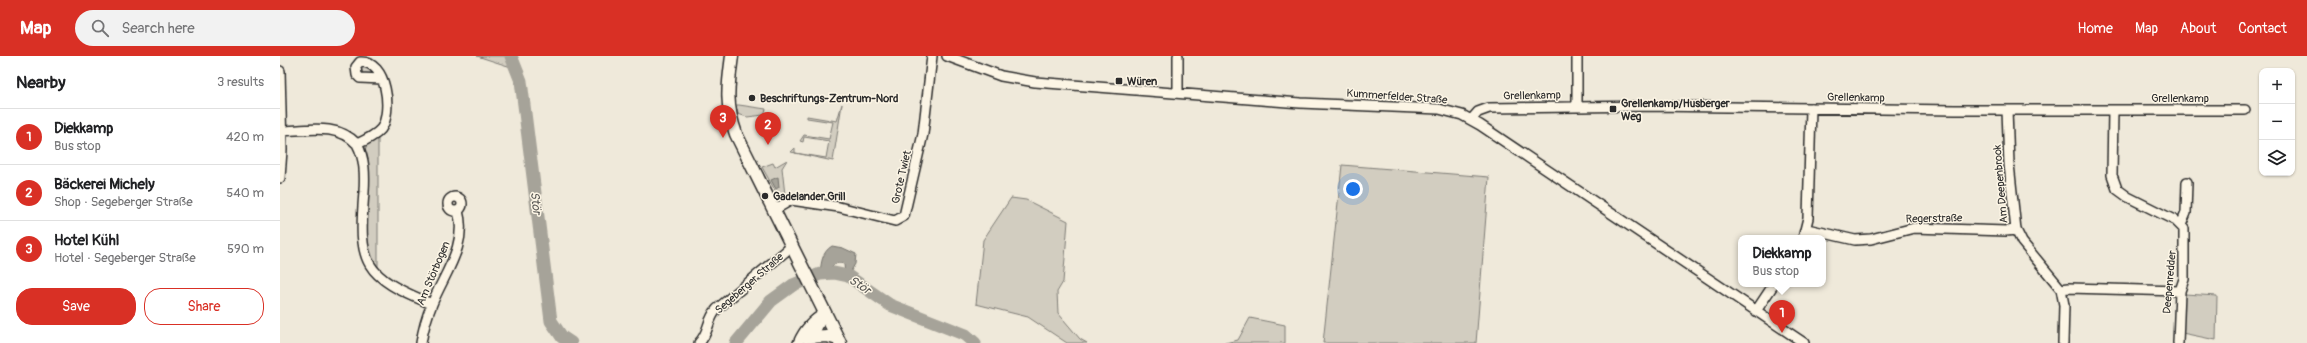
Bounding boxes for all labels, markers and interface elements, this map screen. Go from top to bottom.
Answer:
search box [75,10,355,46]
text: Map [20,16,51,40]
icon: search [89,17,111,39]
text: Search here [121,19,195,38]
text: Home [2078,20,2113,37]
text: Map [2135,20,2158,37]
text: About [2180,20,2216,37]
text: Contact [2238,20,2287,37]
map controls [2259,68,2295,176]
button: + [2259,68,2295,104]
text: Nearby [16,72,65,93]
text: 3 results [217,74,264,90]
place label: Würen [1127,75,1157,88]
marker: Würen [1114,76,1124,86]
street label: Kummerfelder Straße [1346,86,1448,107]
street label: Grellenkamp [1503,88,1561,103]
street label: Grellenkamp [1827,90,1885,105]
place label: Beschriftungs-Zentrum-Nord [760,92,898,105]
street label: Grellenkamp [2151,92,2209,105]
marker: Beschriftungs-Zentrum-Nord [747,93,757,103]
place label: Grellenkamp/Husberger Weg [1621,97,1731,123]
marker: Grellenkamp/Husberger Weg [1608,104,1618,114]
button: − [2259,104,2295,140]
pin: 3 [710,105,736,138]
pin: 2 [755,112,781,145]
text: Diekkamp [54,119,113,138]
text: 1 [26,129,32,145]
text: 420 m [226,129,264,145]
text: Bus stop [54,138,101,154]
button: layers [2259,140,2295,176]
street label: Am Deepenbrook [1991,144,2010,224]
street label: Grote Twiet [889,149,914,205]
text: Bäckerei Michely [54,175,155,194]
your location [1343,179,1363,199]
text: 2 [25,185,33,201]
text: 540 m [226,185,264,201]
place label: Gadelander Grill [773,190,846,203]
water label: Stör [527,191,545,217]
marker: Gadelander Grill [760,191,770,201]
text: Shop · Segeberger Straße [54,194,193,210]
street label: Regerstraße [1906,211,1963,225]
text: Hotel Kühl [54,231,119,250]
popup [1738,235,1826,287]
street label: Am Störbogen [414,239,453,307]
text: 3 [25,241,33,257]
text: 590 m [227,241,264,257]
text: Diekkamp [1752,244,1812,263]
text: Hotel · Segeberger Straße [54,250,196,266]
street label: Segeberger Straße [713,250,787,317]
street label: Deepenredder [2160,250,2179,314]
text: Bus stop [1752,263,1799,279]
water label: Stör [846,273,875,299]
button: Save [16,288,136,325]
button: Share [144,288,264,325]
pin: 1 [1769,300,1795,333]

